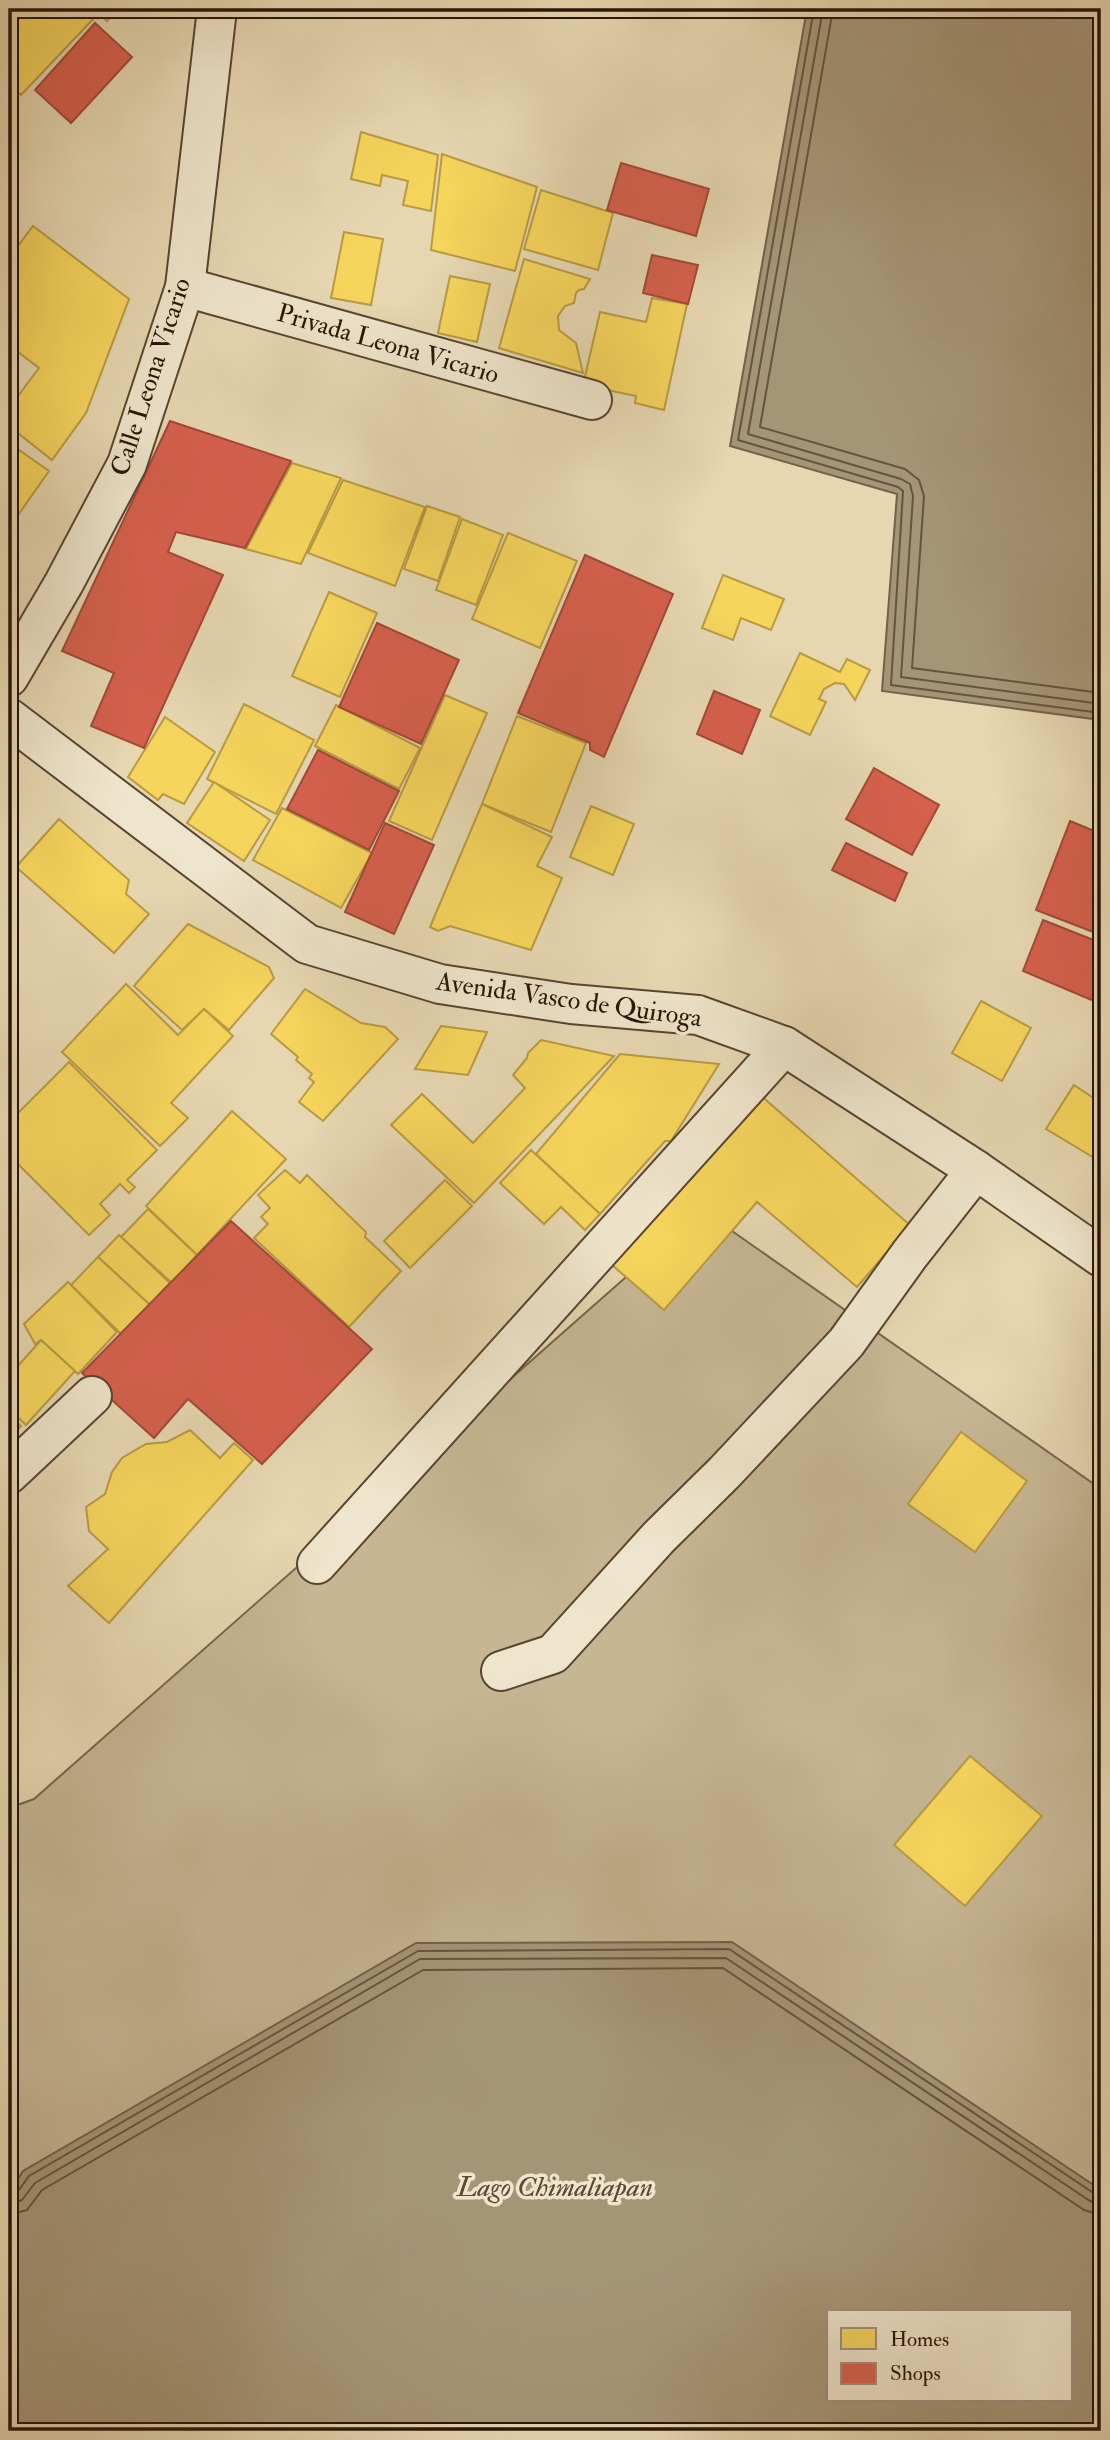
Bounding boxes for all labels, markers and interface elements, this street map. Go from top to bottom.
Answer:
street label: Calle Leona Vicario [104,274,198,480]
street label: Privada Leona Vicario [273,297,503,391]
street label: Avenida Vasco de Quiroga [433,965,704,1035]
water label: Lago Chimaliapan [456,2170,653,2205]
legend [827,2310,1072,2402]
text: Homes [890,2326,949,2353]
text: Shops [890,2360,941,2387]

